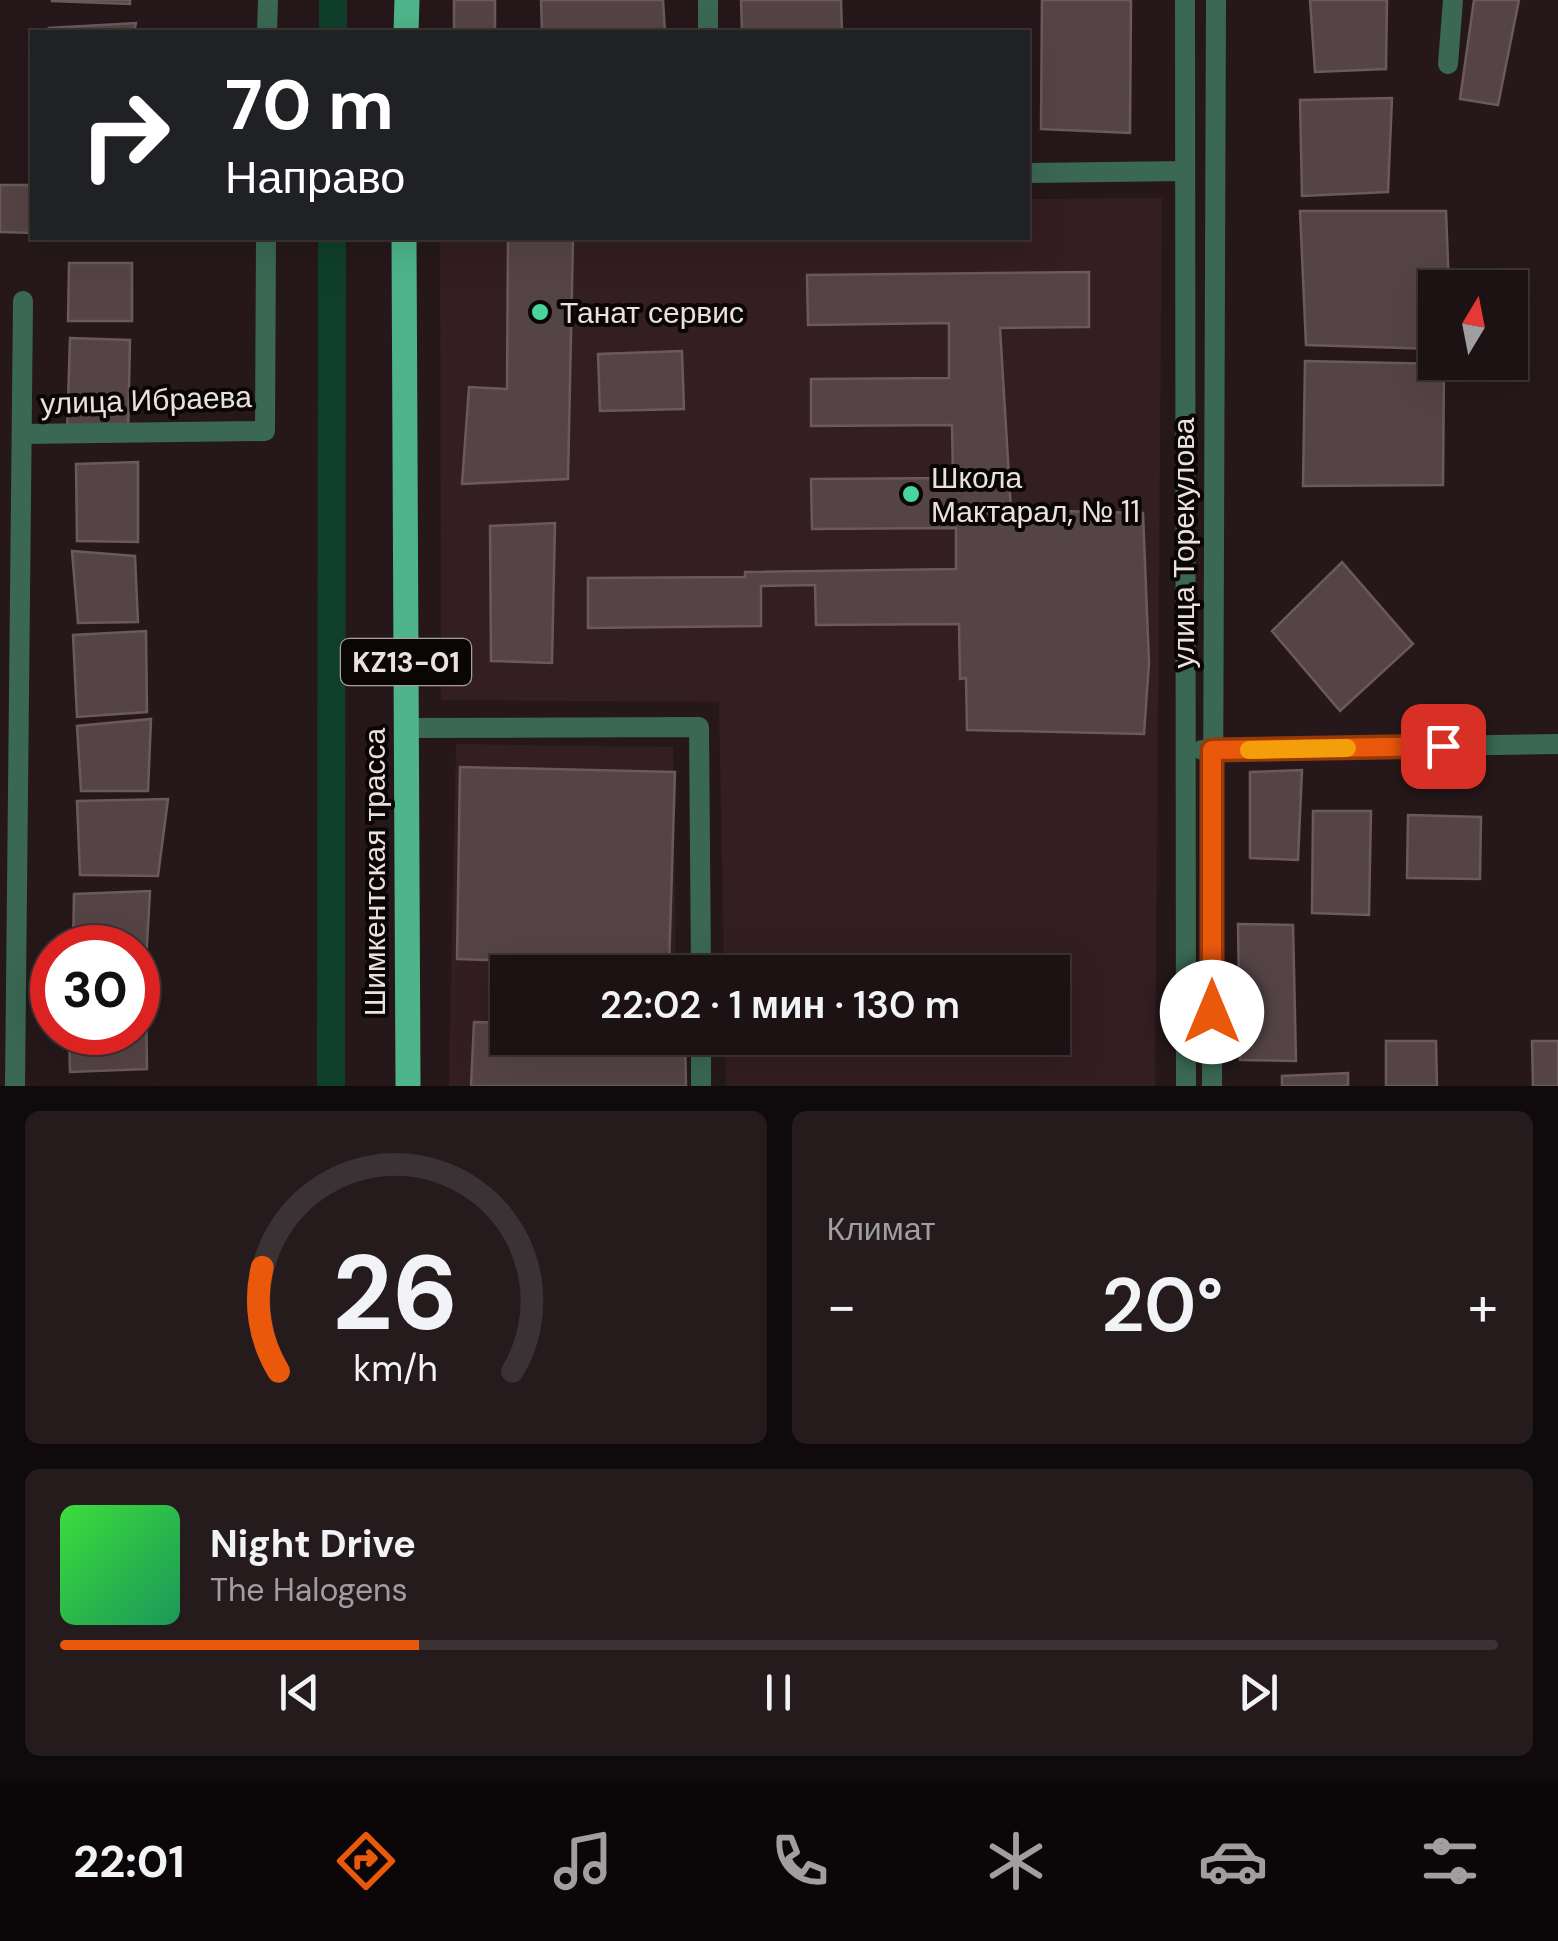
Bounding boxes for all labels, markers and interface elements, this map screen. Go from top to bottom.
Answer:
text: 70 m [225,60,394,151]
icon: right [60,70,190,200]
text: Направо [225,148,405,207]
north arrow [1418,270,1528,380]
map controls [1418,270,1528,380]
place label: Танат сервис [560,293,744,332]
marker: Танат сервис [529,301,551,323]
street label: улица Ибраева [40,377,253,423]
street label: улица Торекулова [1164,417,1203,669]
place label: Школа Мактарал, № 11 [931,458,1140,531]
marker: Школа Мактарал, № 11 [900,483,922,505]
road number: KZ13-01 [341,639,471,685]
pin [1401,704,1486,789]
icon: arrive [1416,719,1471,774]
street label: Шимкентская трасса [355,727,394,1016]
speed limit sign: 30 [30,925,160,1055]
position arrow [1160,960,1264,1064]
text: 22:02 · 1 мин · 130 m [600,980,960,1030]
text: Климат [827,1208,935,1250]
text: 26 [333,1226,459,1361]
text: 20° [1101,1257,1223,1354]
text: − [827,1270,857,1342]
text: + [1468,1270,1498,1342]
text: km/h [354,1346,438,1392]
text: Night Drive [210,1519,416,1569]
text: The Halogens [210,1569,408,1611]
icon: previous [272,1665,327,1720]
icon: pause [751,1665,806,1720]
icon: next [1231,1665,1286,1720]
icon: directions [331,1826,401,1896]
icon: music [548,1826,618,1896]
icon: phone [765,1826,835,1896]
icon: climate [981,1826,1051,1896]
icon: car [1198,1826,1268,1896]
icon: filters [1415,1826,1485,1896]
text: 22:01 [73,1832,185,1891]

